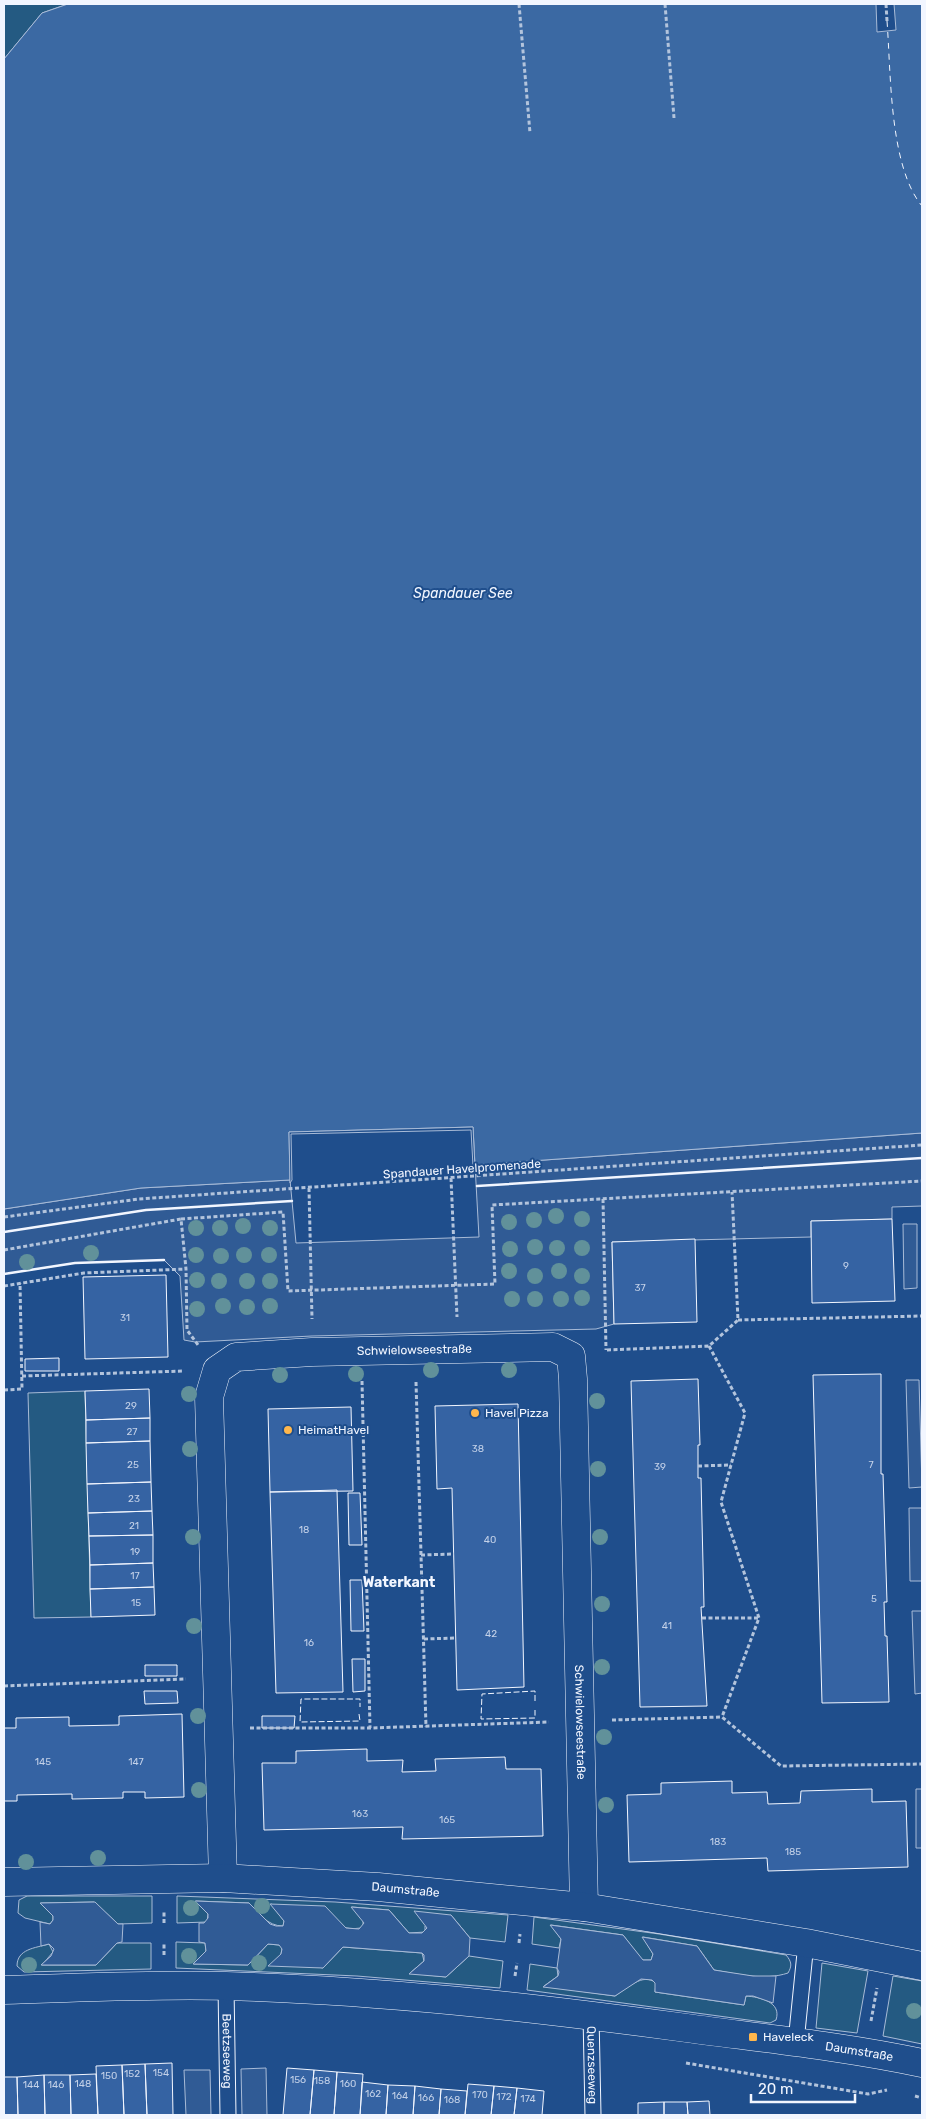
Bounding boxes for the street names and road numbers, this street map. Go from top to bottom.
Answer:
street label: Spandauer Havelpromenade [383,1156,542,1182]
street label: Schwielowseestraße [357,1342,472,1358]
street label: Schwielowseestraße [572,1664,588,1780]
street label: Daumstraße [371,1880,441,1900]
street label: Beetzseeweg [219,2013,235,2089]
street label: Quenzseeweg [584,2026,600,2104]
street label: Daumstraße [824,2039,895,2064]

